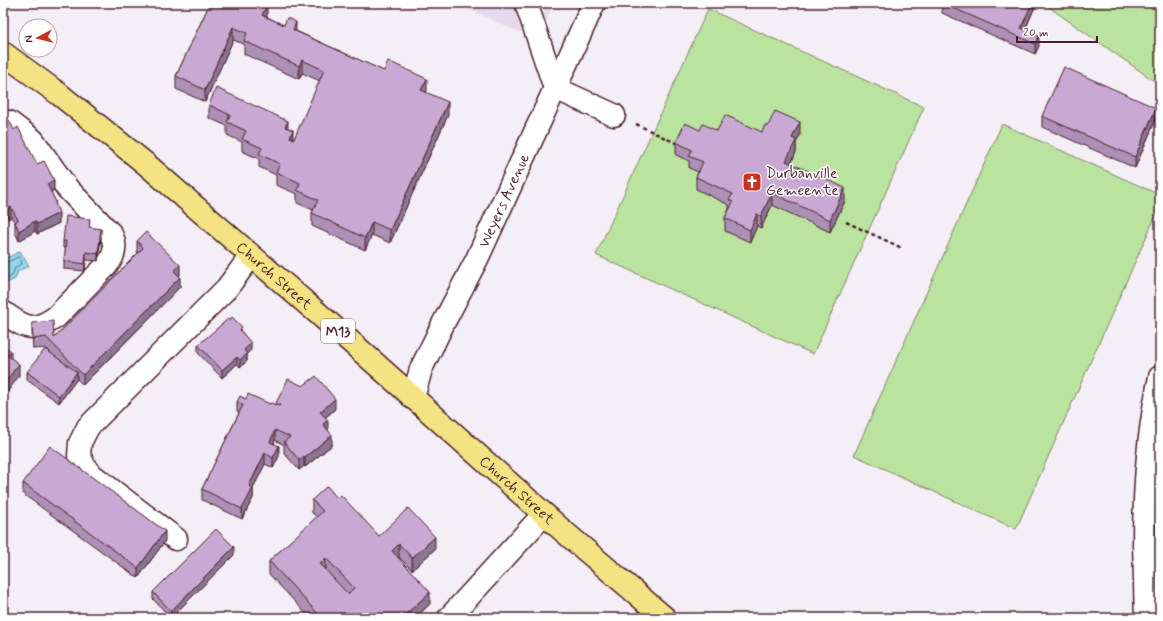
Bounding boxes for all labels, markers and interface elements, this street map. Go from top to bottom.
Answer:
north arrow [18,18,58,58]
scale bar [1017,18,1097,44]
text: 20 m [1023,25,1049,41]
text: N [22,35,36,44]
street label: Weyers Avenue [475,151,535,251]
place label: Durbanville Gemeente [766,164,839,201]
church icon: Durbanville Gemeente [741,171,763,193]
street label: Church Street [231,238,316,315]
road number: M13 [321,319,355,343]
street label: Church Street [474,452,558,530]

